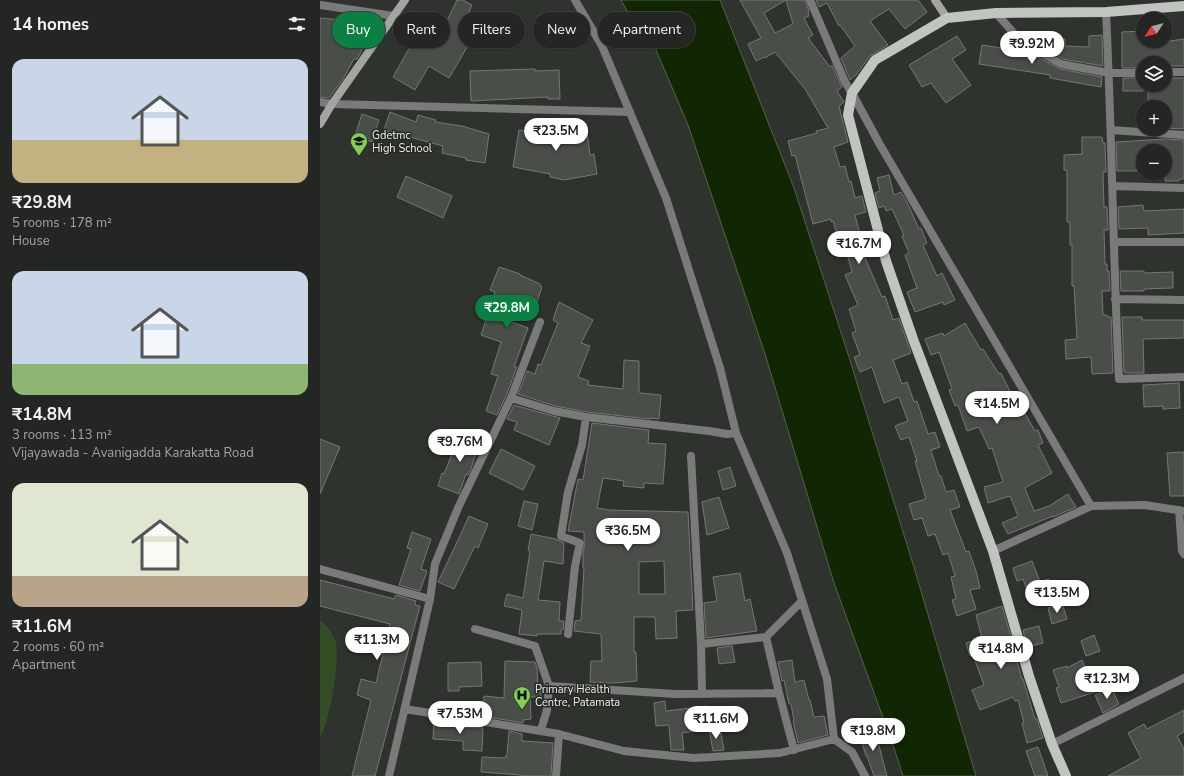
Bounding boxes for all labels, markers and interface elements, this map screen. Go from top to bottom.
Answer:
chip: Buy [332,12,385,48]
chip: Rent [393,12,450,48]
chip: Filters [458,12,525,48]
chip: New [533,12,590,48]
chip: Apartment [598,12,695,48]
north arrow [1136,12,1172,48]
map controls [1136,12,1172,180]
text: 14 homes [12,13,89,36]
icon: filters [286,13,308,35]
pin: ₹9.92M [999,31,1065,65]
text: ₹9.92M [1009,35,1055,53]
button: layers [1136,56,1172,92]
icon: home [124,85,196,157]
button: + [1136,100,1172,136]
pin: ₹23.5M [523,118,589,152]
text: ₹23.5M [533,122,579,140]
place label: Gdetmc High School [372,128,433,156]
school or university icon: Gdetmc High School [349,131,369,156]
button: − [1136,144,1172,180]
text: ₹29.8M [12,191,72,214]
text: 5 rooms · 178 m² [12,214,112,232]
pin: ₹16.7M [826,231,892,265]
text: House [12,232,50,250]
text: ₹16.7M [836,235,882,253]
pin: ₹29.8M [474,295,540,329]
icon: home [124,297,196,369]
text: ₹29.8M [484,299,530,317]
pin: ₹14.5M [964,391,1030,425]
text: ₹14.5M [974,395,1020,413]
text: ₹14.8M [12,403,72,426]
text: 3 rooms · 113 m² [12,426,112,444]
pin: ₹9.76M [427,429,493,463]
text: ₹9.76M [437,433,483,451]
text: Vijayawada - Avanigadda Karakatta Road [12,444,254,462]
icon: home [124,509,196,581]
pin: ₹36.5M [595,518,661,552]
text: ₹36.5M [605,522,651,540]
pin: ₹13.5M [1024,580,1090,614]
text: ₹13.5M [1034,584,1080,602]
text: ₹11.6M [12,615,72,638]
pin: ₹11.3M [344,627,410,661]
text: ₹11.3M [354,631,400,649]
pin: ₹14.8M [968,636,1034,670]
text: 2 rooms · 60 m² [12,638,104,656]
text: ₹14.8M [978,640,1024,658]
text: Apartment [12,656,75,674]
pin: ₹12.3M [1074,666,1140,700]
text: ₹12.3M [1084,670,1130,688]
place label: Primary Health Centre, Patamata [535,682,620,710]
hospital icon: Primary Health Centre, Patamata [512,685,532,710]
pin: ₹7.53M [427,701,493,735]
text: ₹7.53M [437,705,483,723]
pin: ₹11.6M [683,706,749,740]
text: ₹11.6M [693,710,739,728]
pin: ₹19.8M [840,718,906,752]
text: ₹19.8M [850,722,896,740]

